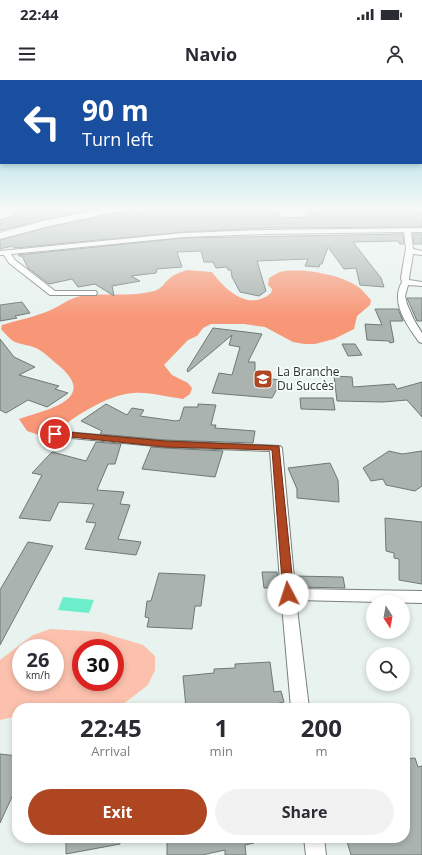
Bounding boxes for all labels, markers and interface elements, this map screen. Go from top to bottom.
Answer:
text: 22:44 [20,4,59,24]
text: Navio [185,42,237,66]
icon: menu [16,43,38,65]
icon: person [384,43,406,65]
text: 90 m [82,91,149,129]
icon: left [16,96,68,148]
text: Turn left [82,127,153,151]
place label: La Branche Du Succès [277,363,340,394]
school or university icon: La Branche Du Succès [252,368,274,390]
pin [38,417,72,451]
icon: arrive [44,423,66,445]
position arrow [267,573,309,615]
north arrow [366,595,410,639]
map controls [366,595,410,691]
speed limit sign: 30 [72,639,124,691]
text: 26 [27,646,49,673]
button: search [366,647,410,691]
text: km/h [26,668,50,682]
text: 22:45 [80,711,142,744]
text: 1 [214,711,228,744]
text: 200 [301,711,342,744]
text: Arrival [91,742,130,760]
text: min [210,742,233,760]
text: m [315,742,327,760]
button: Exit [28,789,207,835]
button: Share [215,789,394,835]

